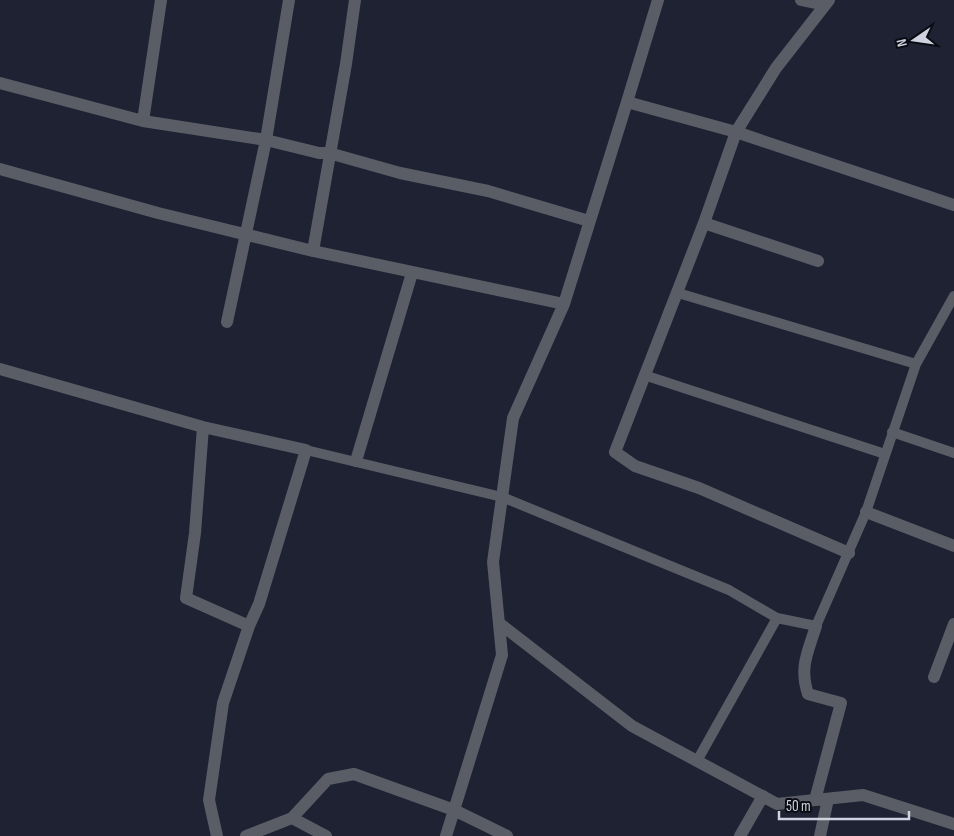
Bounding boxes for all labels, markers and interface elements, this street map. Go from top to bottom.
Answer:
north arrow [889,15,939,65]
text: N [893,37,911,48]
scale bar [779,788,909,820]
text: 50 m [786,797,811,816]

